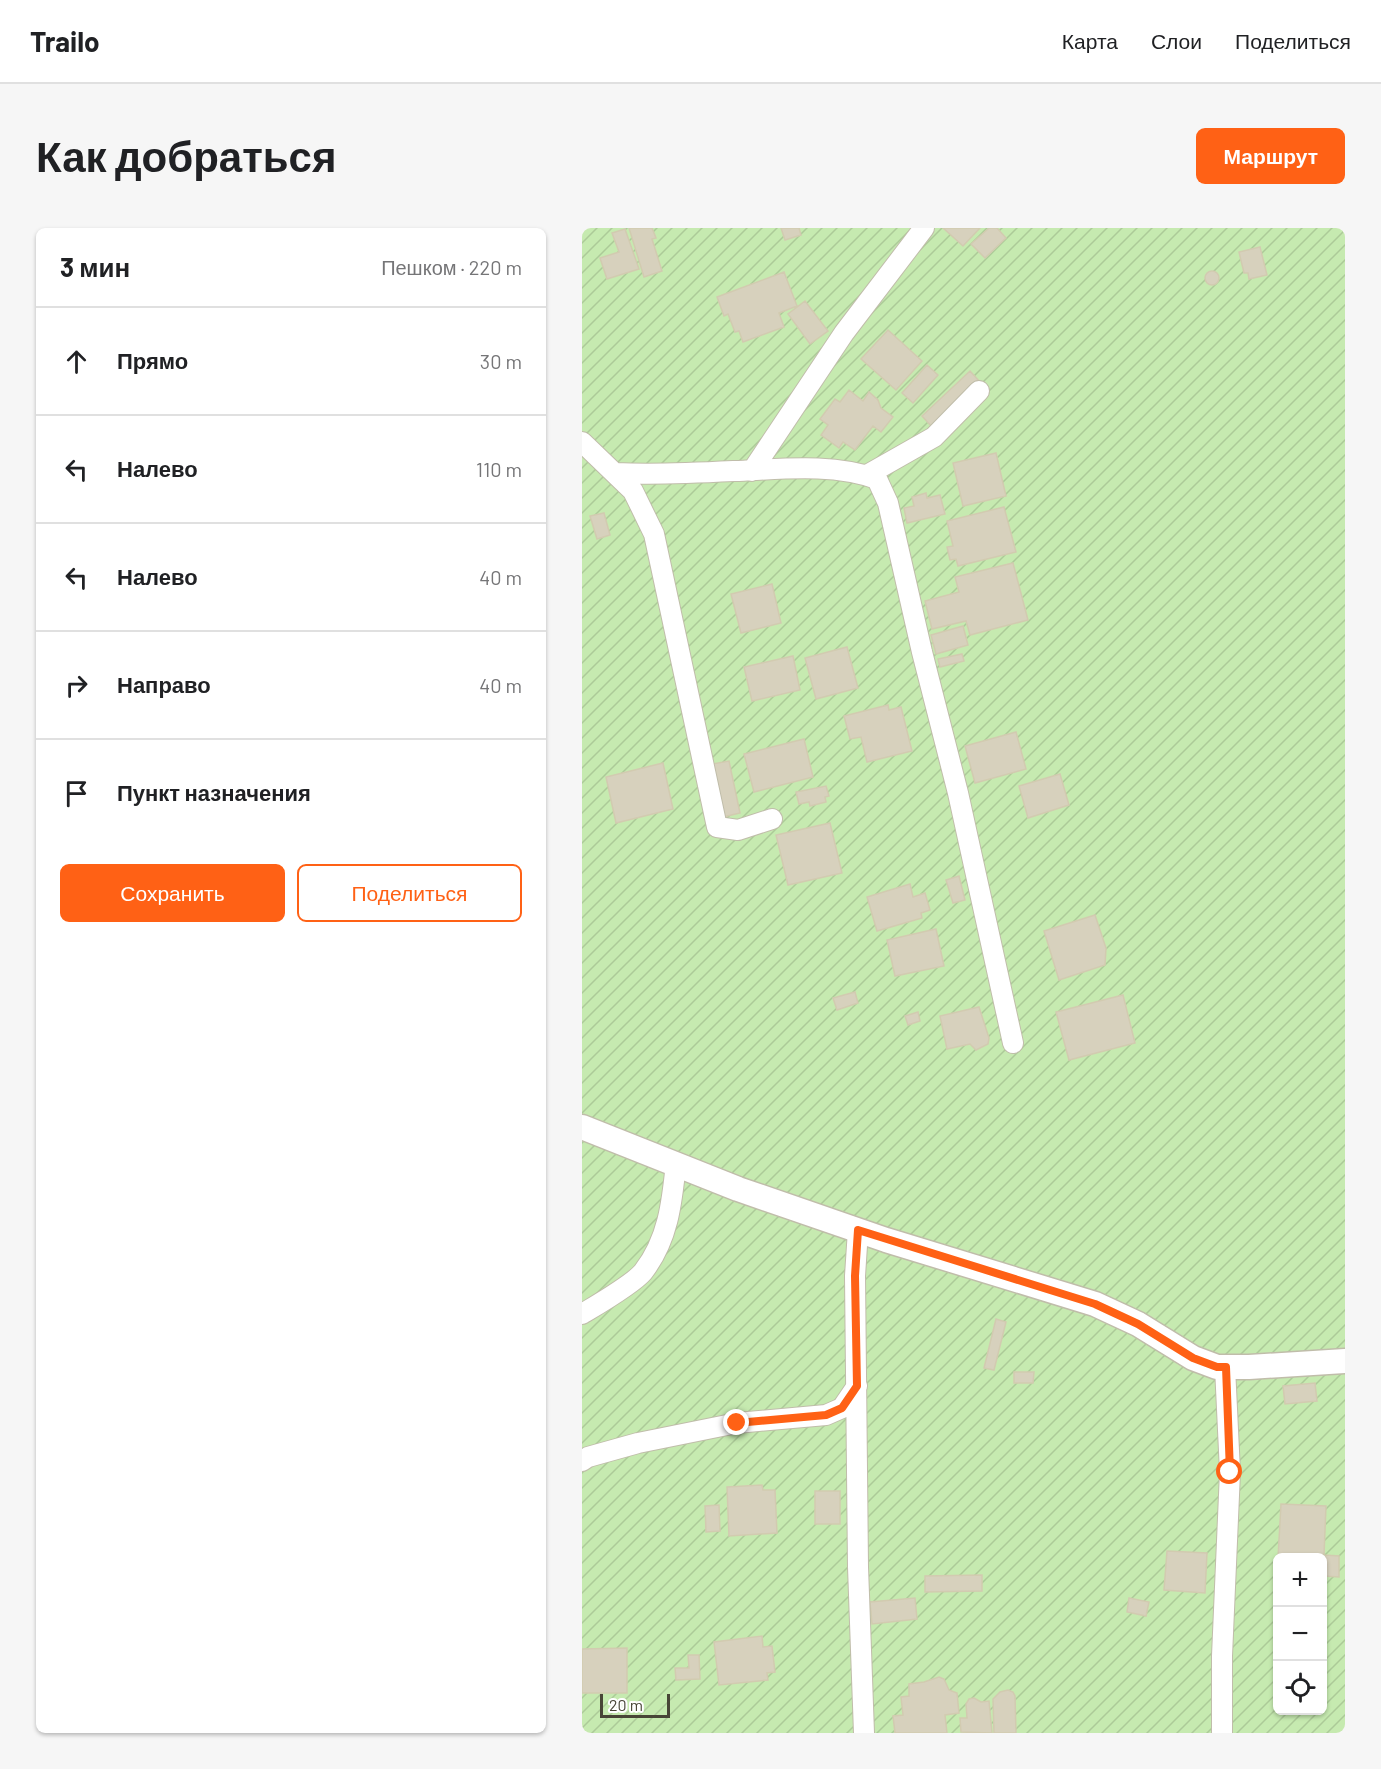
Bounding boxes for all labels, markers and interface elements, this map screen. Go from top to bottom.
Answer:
text: Trailo [30,24,100,58]
text: Карта [1062,28,1118,53]
text: Слои [1151,28,1202,53]
text: Поделиться [1235,28,1351,53]
button: Маршрут [1196,128,1345,184]
text: Как добраться [36,130,336,180]
text: 3 мин [60,251,130,282]
text: Пешком · 220 m [381,255,522,279]
icon: ahead [60,345,93,378]
text: Прямо [117,347,188,373]
text: 30 m [480,349,522,373]
icon: left [60,453,93,486]
text: Налево [117,455,198,481]
text: 110 m [476,457,522,481]
icon: left [60,561,93,594]
text: Налево [117,563,198,589]
text: 40 m [479,565,522,589]
icon: right [60,669,93,702]
text: Направо [117,671,211,697]
text: 40 m [479,673,522,697]
icon: arrive [60,777,93,810]
text: Пункт назначения [117,779,311,805]
button: Сохранить [60,864,285,922]
button: Поделиться [297,864,522,922]
route end [723,1409,749,1435]
route start [1216,1458,1242,1484]
map controls [1273,1553,1327,1715]
button: + [1273,1553,1327,1607]
button: − [1273,1607,1327,1661]
button: locate [1273,1661,1327,1715]
scale bar [600,1691,670,1718]
text: 20 m [609,1695,643,1714]

